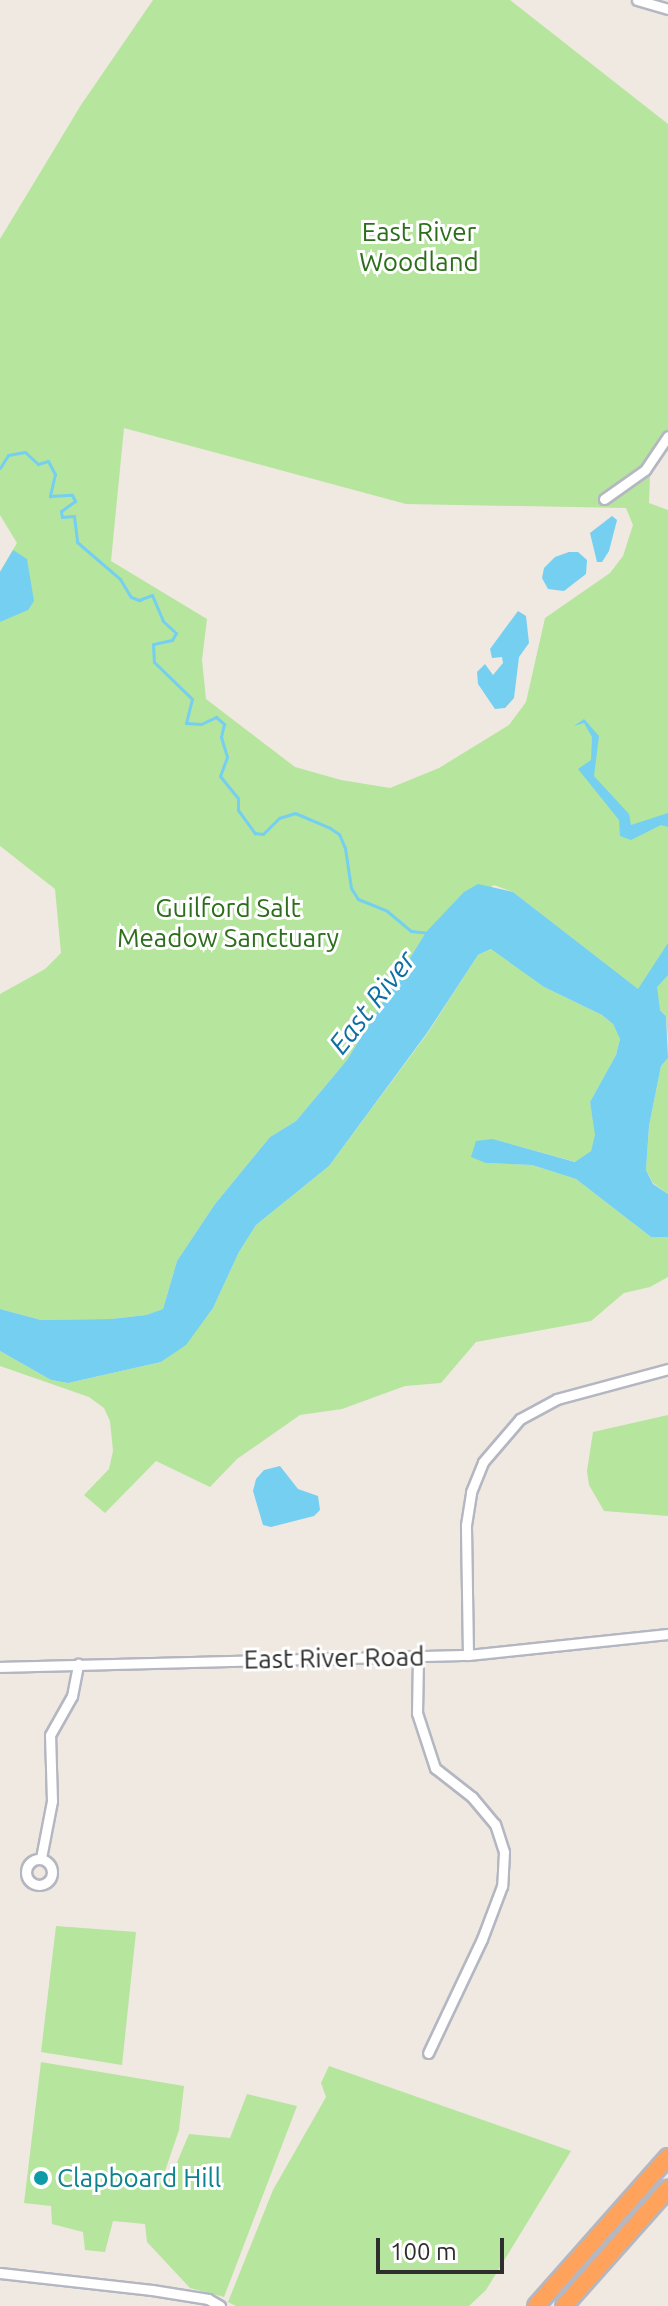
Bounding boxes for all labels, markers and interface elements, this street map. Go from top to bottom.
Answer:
park label: East River Woodland [359,216,479,278]
park label: Guilford Salt Meadow Sanctuary [117,892,339,954]
water label: East River [321,944,423,1060]
street label: East River Road [243,1641,425,1675]
place label: Clapboard Hill [57,2162,221,2194]
marker: Clapboard Hill [32,2169,50,2187]
scale bar [380,2222,508,2272]
text: 100 m [390,2238,457,2265]

